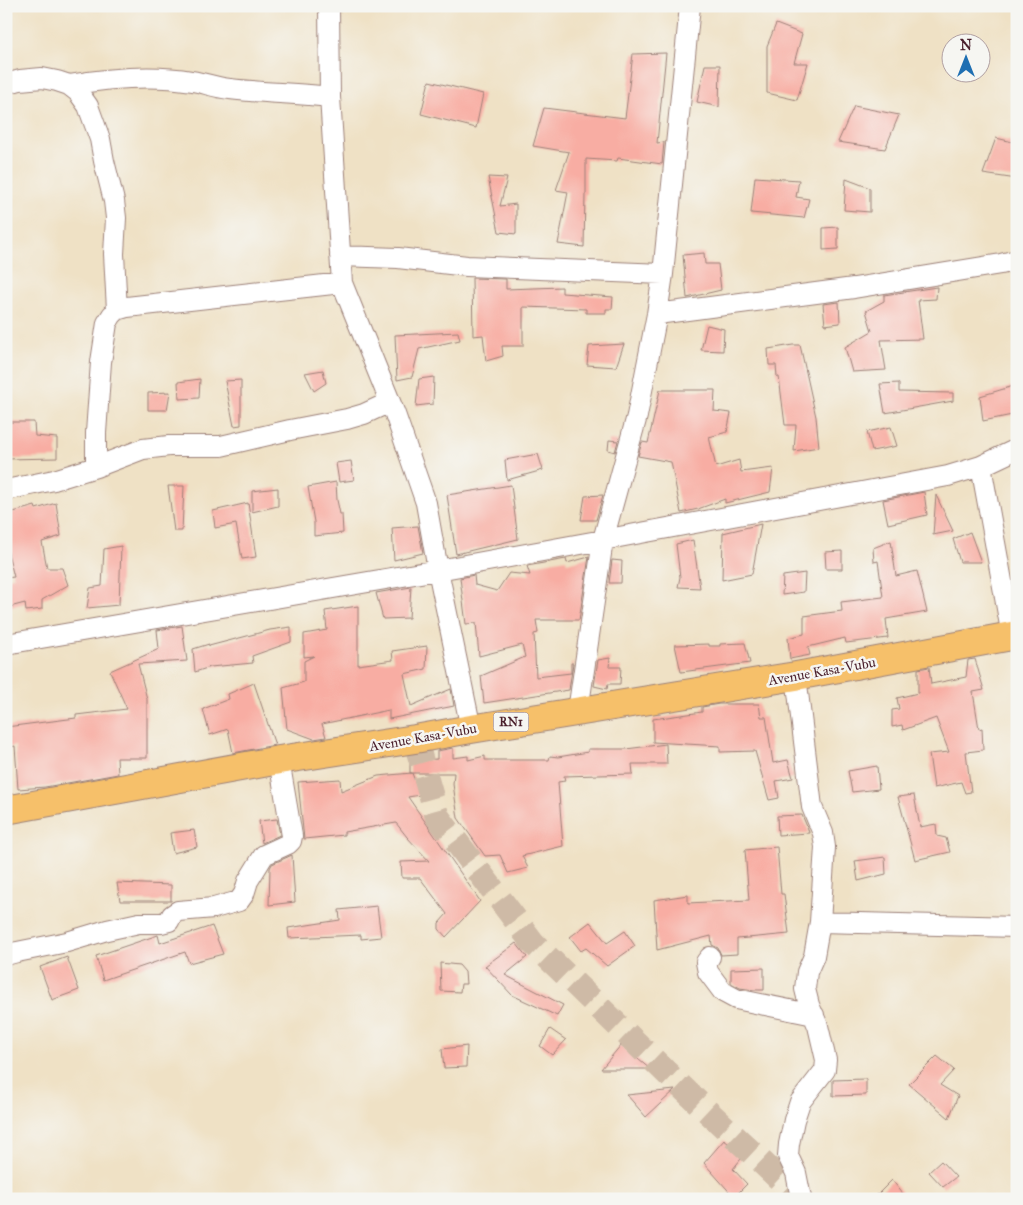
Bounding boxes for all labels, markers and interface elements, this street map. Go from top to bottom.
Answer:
north arrow [940,32,990,82]
text: N [960,37,972,54]
street label: Avenue Kasa-Vubu [766,654,878,689]
road number: RN1 [494,712,528,732]
street label: Avenue Kasa-Vubu [367,720,479,755]

